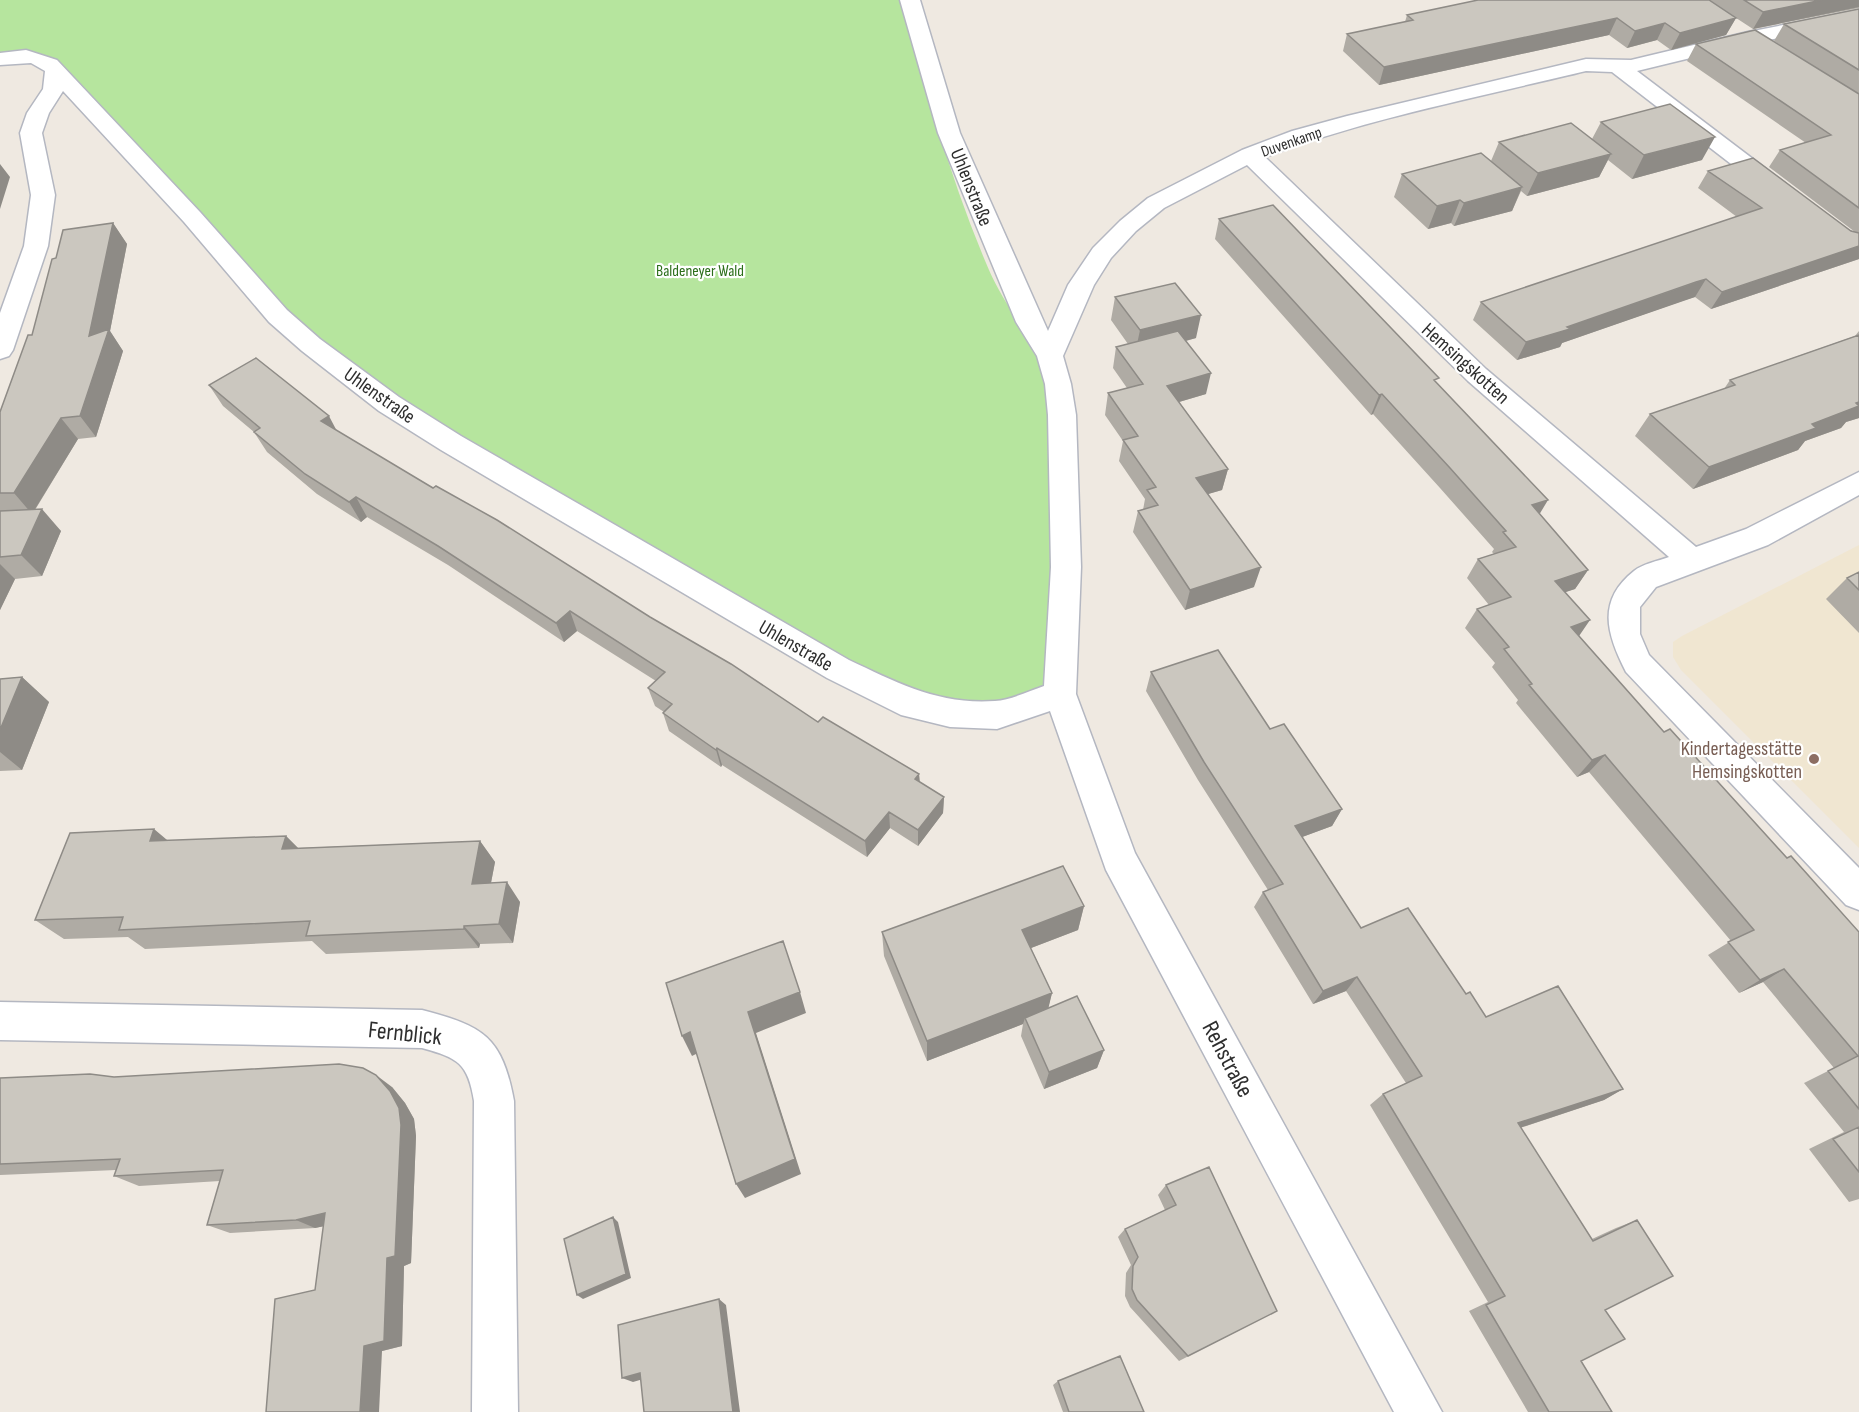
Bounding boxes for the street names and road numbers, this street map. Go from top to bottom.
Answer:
street label: Duvenkamp [1259,123,1324,162]
street label: Uhlenstraße [945,145,997,230]
street label: Hemsingskotten [1416,318,1514,409]
street label: Uhlenstraße [339,363,420,429]
street label: Uhlenstraße [754,615,837,677]
street label: Fernblick [367,1015,443,1052]
street label: Rehstraße [1195,1016,1260,1102]

